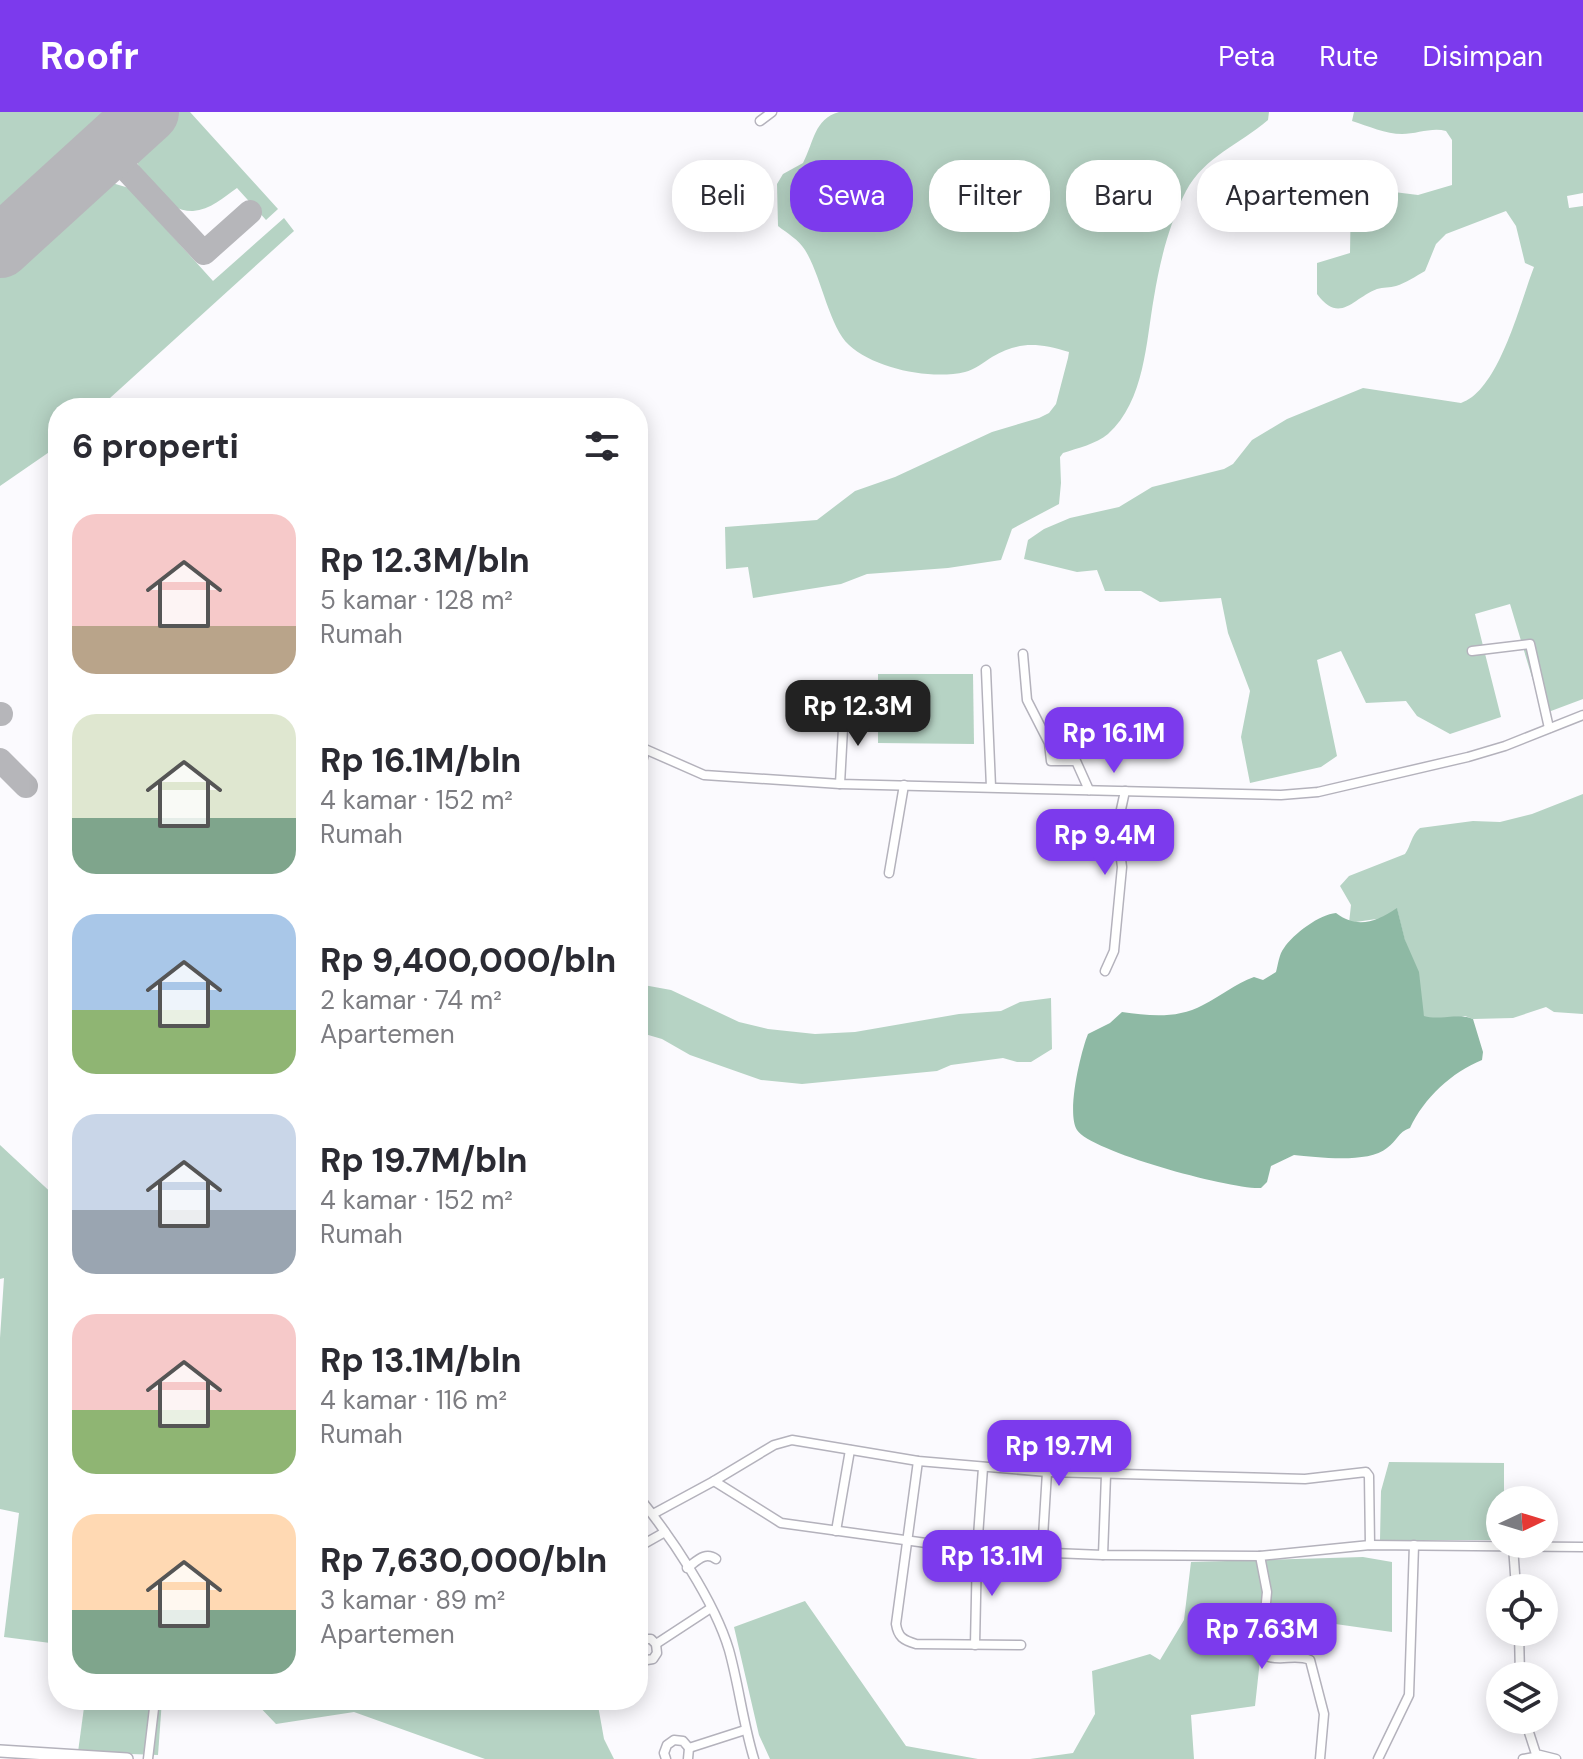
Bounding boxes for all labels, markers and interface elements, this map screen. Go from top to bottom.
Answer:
text: Roofr [40,31,139,81]
text: Peta [1218,38,1275,75]
text: Rute [1319,38,1378,75]
text: Disimpan [1422,38,1543,75]
chip: Beli [672,160,774,232]
chip: Sewa [790,160,913,232]
chip: Filter [929,160,1050,232]
chip: Baru [1066,160,1181,232]
chip: Apartemen [1197,160,1398,232]
text: 6 properti [72,424,239,469]
icon: filters [580,424,624,468]
text: Rp 12.3M/bln [320,538,530,583]
icon: home [136,546,232,642]
text: 5 kamar · 128 m² [320,583,513,617]
text: Rumah [320,617,403,651]
pin: Rp 12.3M [775,680,941,748]
text: Rp 12.3M [803,689,913,723]
pin: Rp 16.1M [1031,707,1197,775]
text: Rp 16.1M [1063,716,1165,750]
text: Rp 16.1M/bln [320,738,521,783]
icon: home [136,746,232,842]
text: 4 kamar · 152 m² [320,783,513,817]
pin: Rp 9.4M [1031,809,1179,877]
text: Rumah [320,817,403,851]
text: Rp 9.4M [1054,818,1156,852]
text: Rp 9,400,000/bln [320,938,616,983]
icon: home [136,946,232,1042]
text: 2 kamar · 74 m² [320,983,502,1017]
text: Apartemen [320,1017,455,1051]
text: Rp 19.7M/bln [320,1138,527,1183]
icon: home [136,1146,232,1242]
text: 4 kamar · 152 m² [320,1183,513,1217]
text: Rumah [320,1217,403,1251]
text: Rp 13.1M/bln [320,1338,521,1383]
icon: home [136,1346,232,1442]
text: 4 kamar · 116 m² [320,1383,507,1417]
text: Rumah [320,1417,403,1451]
pin: Rp 19.7M [976,1420,1142,1488]
text: Rp 19.7M [1005,1429,1113,1463]
north arrow [1486,1486,1558,1558]
map controls [1486,1486,1558,1734]
pin: Rp 13.1M [909,1530,1075,1598]
text: Rp 7,630,000/bln [320,1538,607,1583]
text: Rp 13.1M [941,1539,1043,1573]
icon: home [136,1546,232,1642]
button: locate [1486,1574,1558,1646]
text: 3 kamar · 89 m² [320,1583,505,1617]
pin: Rp 7.63M [1179,1603,1345,1671]
text: Rp 7.63M [1206,1612,1318,1646]
text: Apartemen [320,1617,455,1651]
button: layers [1486,1662,1558,1734]

